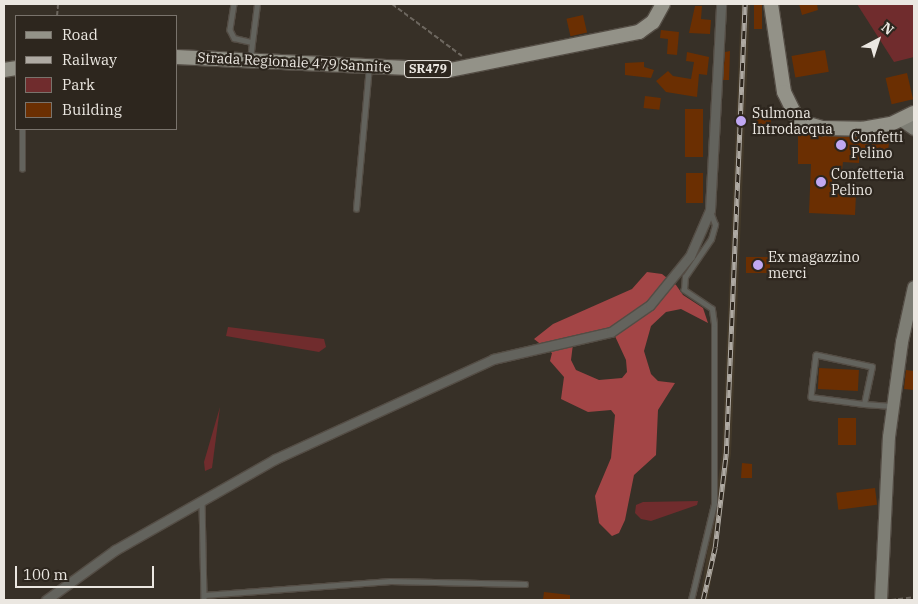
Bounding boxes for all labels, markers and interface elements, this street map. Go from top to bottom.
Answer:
legend [15,15,178,130]
north arrow [853,15,903,65]
text: N [878,18,898,39]
text: Road [62,25,98,44]
street label: Strada Regionale 479 Sannite [197,49,391,75]
text: Railway [62,50,117,69]
road number: SR479 [403,60,453,78]
text: Park [62,75,95,94]
text: Building [62,100,122,119]
place label: Sulmona Introdacqua [752,105,833,138]
marker: Sulmona Introdacqua [734,114,748,128]
place label: Confetti Pelino [851,129,903,162]
marker: Confetti Pelino [835,139,847,151]
place label: Confetteria Pelino [831,166,904,198]
marker: Confetteria Pelino [815,176,827,188]
place label: Ex magazzino merci [768,249,860,282]
marker: Ex magazzino merci [752,259,764,271]
scale bar [18,556,156,588]
text: 100 m [23,565,68,584]

